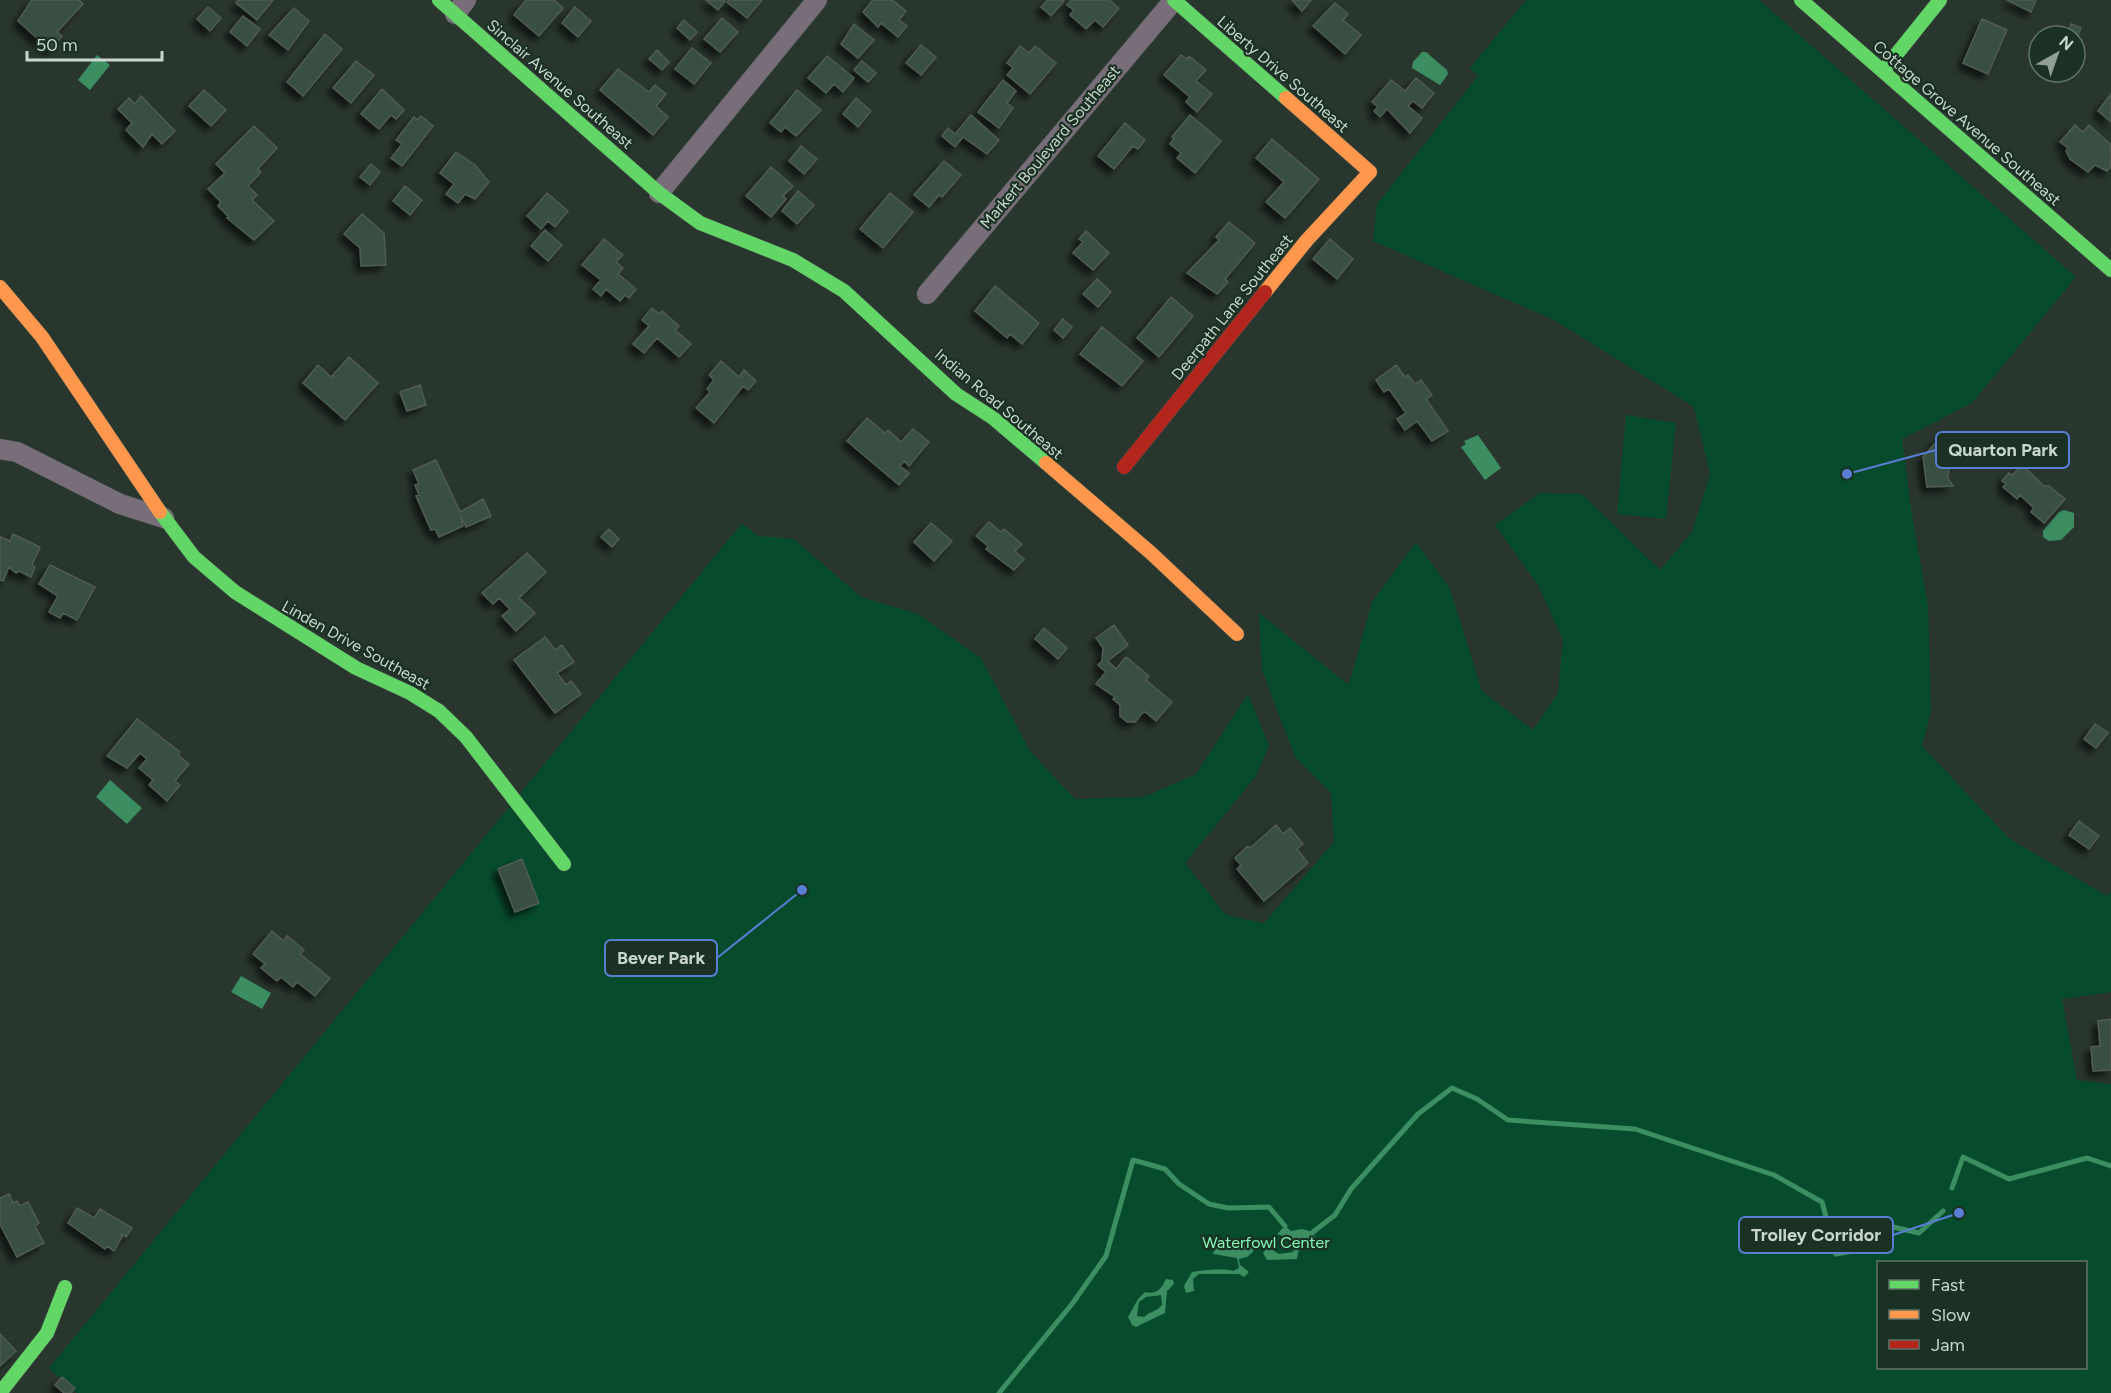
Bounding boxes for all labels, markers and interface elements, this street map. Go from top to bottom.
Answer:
street label: Liberty Drive Southeast [1213,12,1353,136]
street label: Sinclair Avenue Southeast [483,15,637,153]
scale bar [27,24,162,62]
north arrow [2027,24,2087,84]
text: N [2055,32,2077,54]
text: 50 m [36,34,78,56]
street label: Cottage Grove Avenue Southeast [1869,36,2065,210]
street label: Markert Boulevard Southeast [976,61,1124,233]
street label: Deerpath Lane Southeast [1167,230,1297,384]
street label: Indian Road Southeast [931,345,1067,463]
callout: Quarton Park [1936,432,2069,468]
text: Quarton Park [1948,439,2058,461]
street label: Linden Drive Southeast [279,596,433,694]
callout: Bever Park [605,940,717,976]
text: Bever Park [617,947,705,969]
callout: Trolley Corridor [1739,1217,1893,1253]
text: Trolley Corridor [1751,1224,1881,1246]
park label: Waterfowl Center [1202,1233,1330,1252]
legend [1877,1261,2087,1369]
text: Fast [1931,1274,1965,1296]
text: Slow [1931,1304,1970,1326]
text: Jam [1931,1334,1965,1356]

